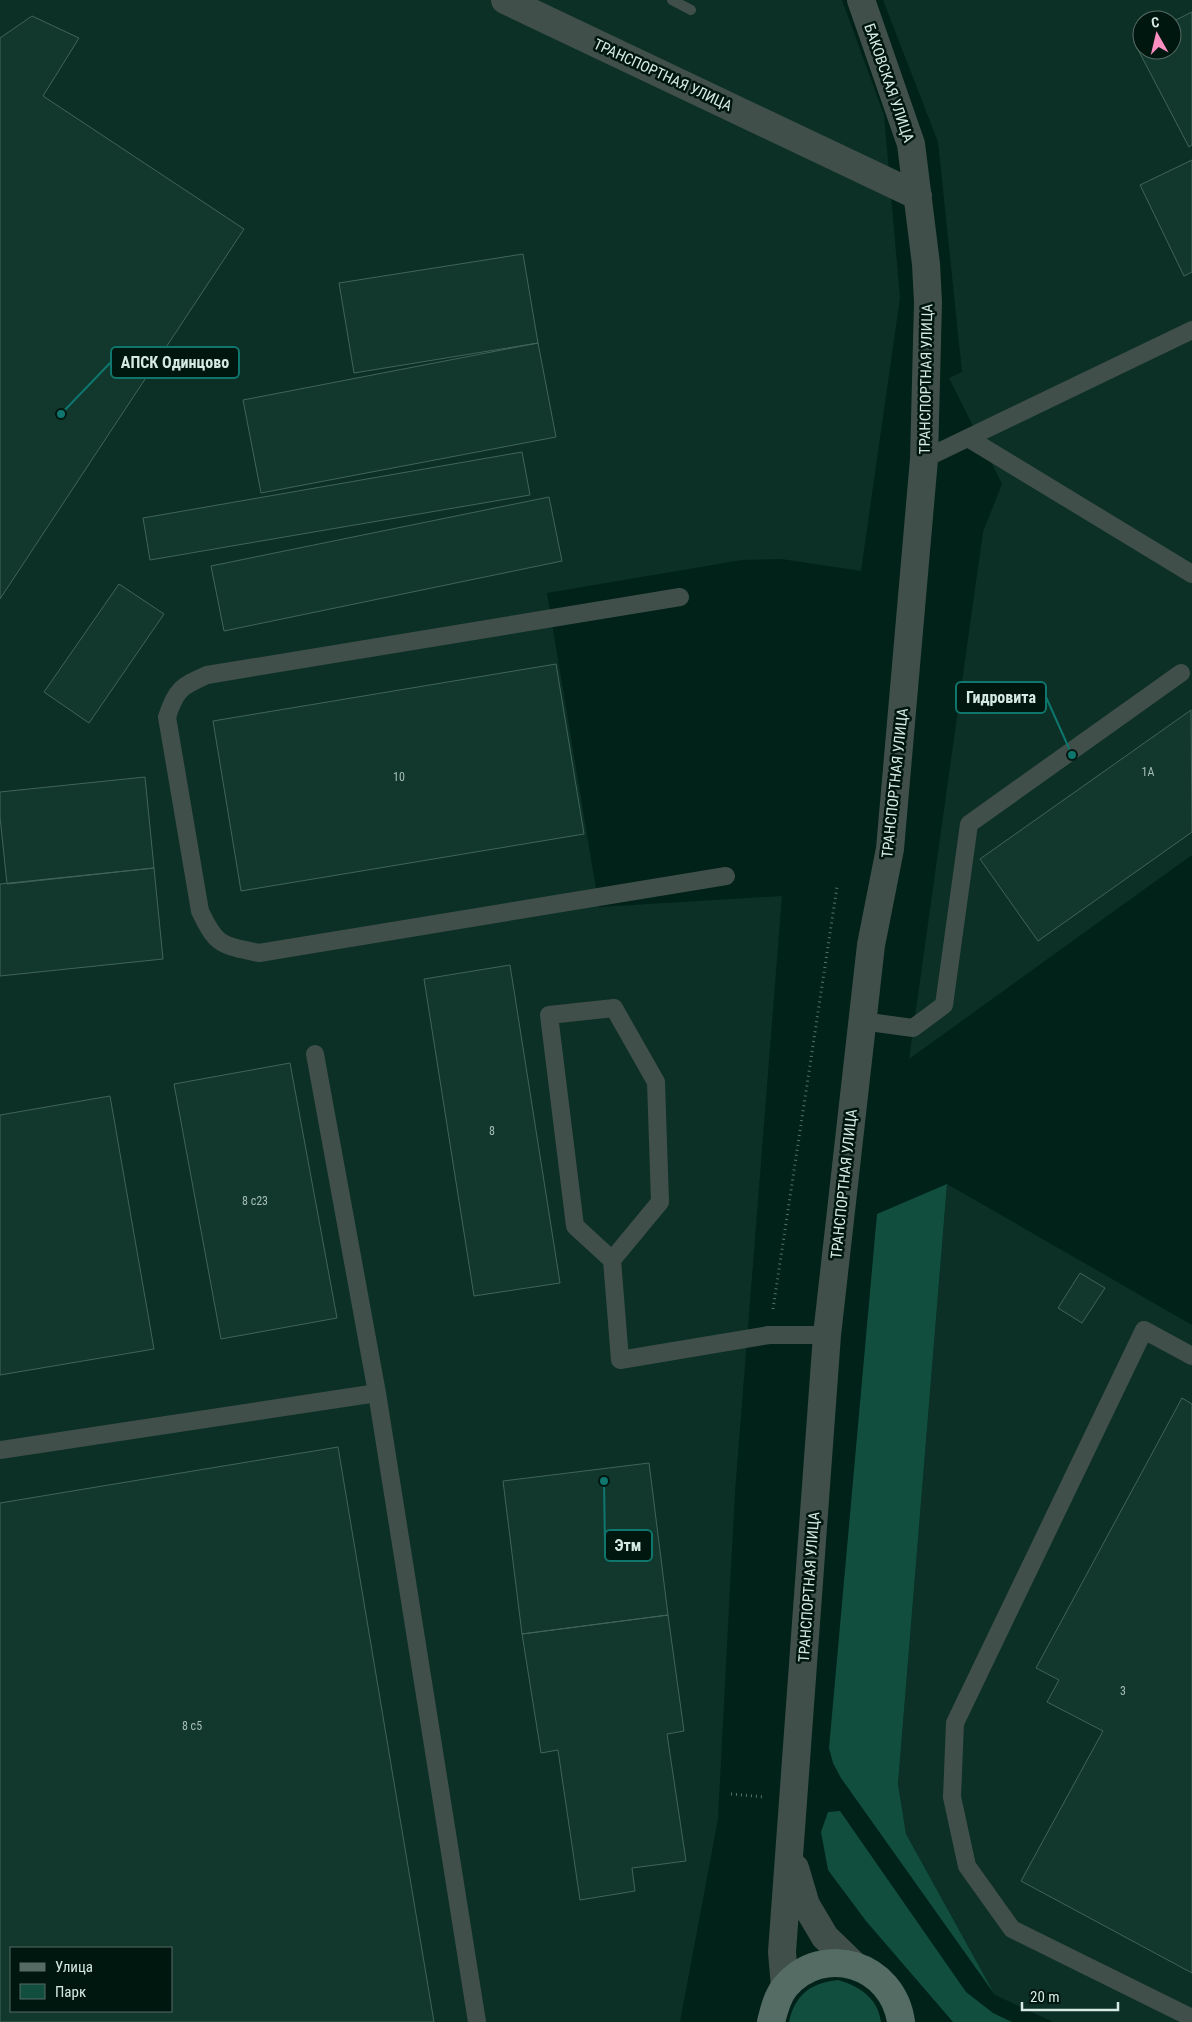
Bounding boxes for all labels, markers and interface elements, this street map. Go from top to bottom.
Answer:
north arrow [1132,10,1182,60]
text: С [1150,14,1160,31]
street label: БАКОВСКАЯ УЛИЦА [860,21,918,145]
street label: ТРАНСПОРТНАЯ УЛИЦА [591,35,735,115]
street label: ТРАНСПОРТНАЯ УЛИЦА [916,303,936,454]
callout: АПСК Одинцово [111,347,239,378]
text: АПСК Одинцово [121,353,229,372]
callout: Гидровита [956,682,1046,713]
text: Гидровита [966,688,1036,707]
street label: ТРАНСПОРТНАЯ УЛИЦА [878,707,912,859]
house number: 1А [1142,765,1155,779]
house number: 10 [393,770,405,784]
street label: ТРАНСПОРТНАЯ УЛИЦА [827,1108,861,1260]
house number: 8 [489,1124,495,1138]
house number: 8 с23 [242,1194,268,1208]
street label: ТРАНСПОРТНАЯ УЛИЦА [795,1511,823,1663]
callout: Этм [605,1530,652,1561]
text: Этм [615,1536,641,1555]
house number: 3 [1120,1684,1126,1698]
house number: 8 с5 [182,1719,202,1733]
legend [10,1947,172,2012]
text: Улица [55,1958,93,1976]
scale bar [1022,1980,1118,2012]
text: Парк [55,1983,86,2001]
text: 20 m [1030,1988,1060,2006]

